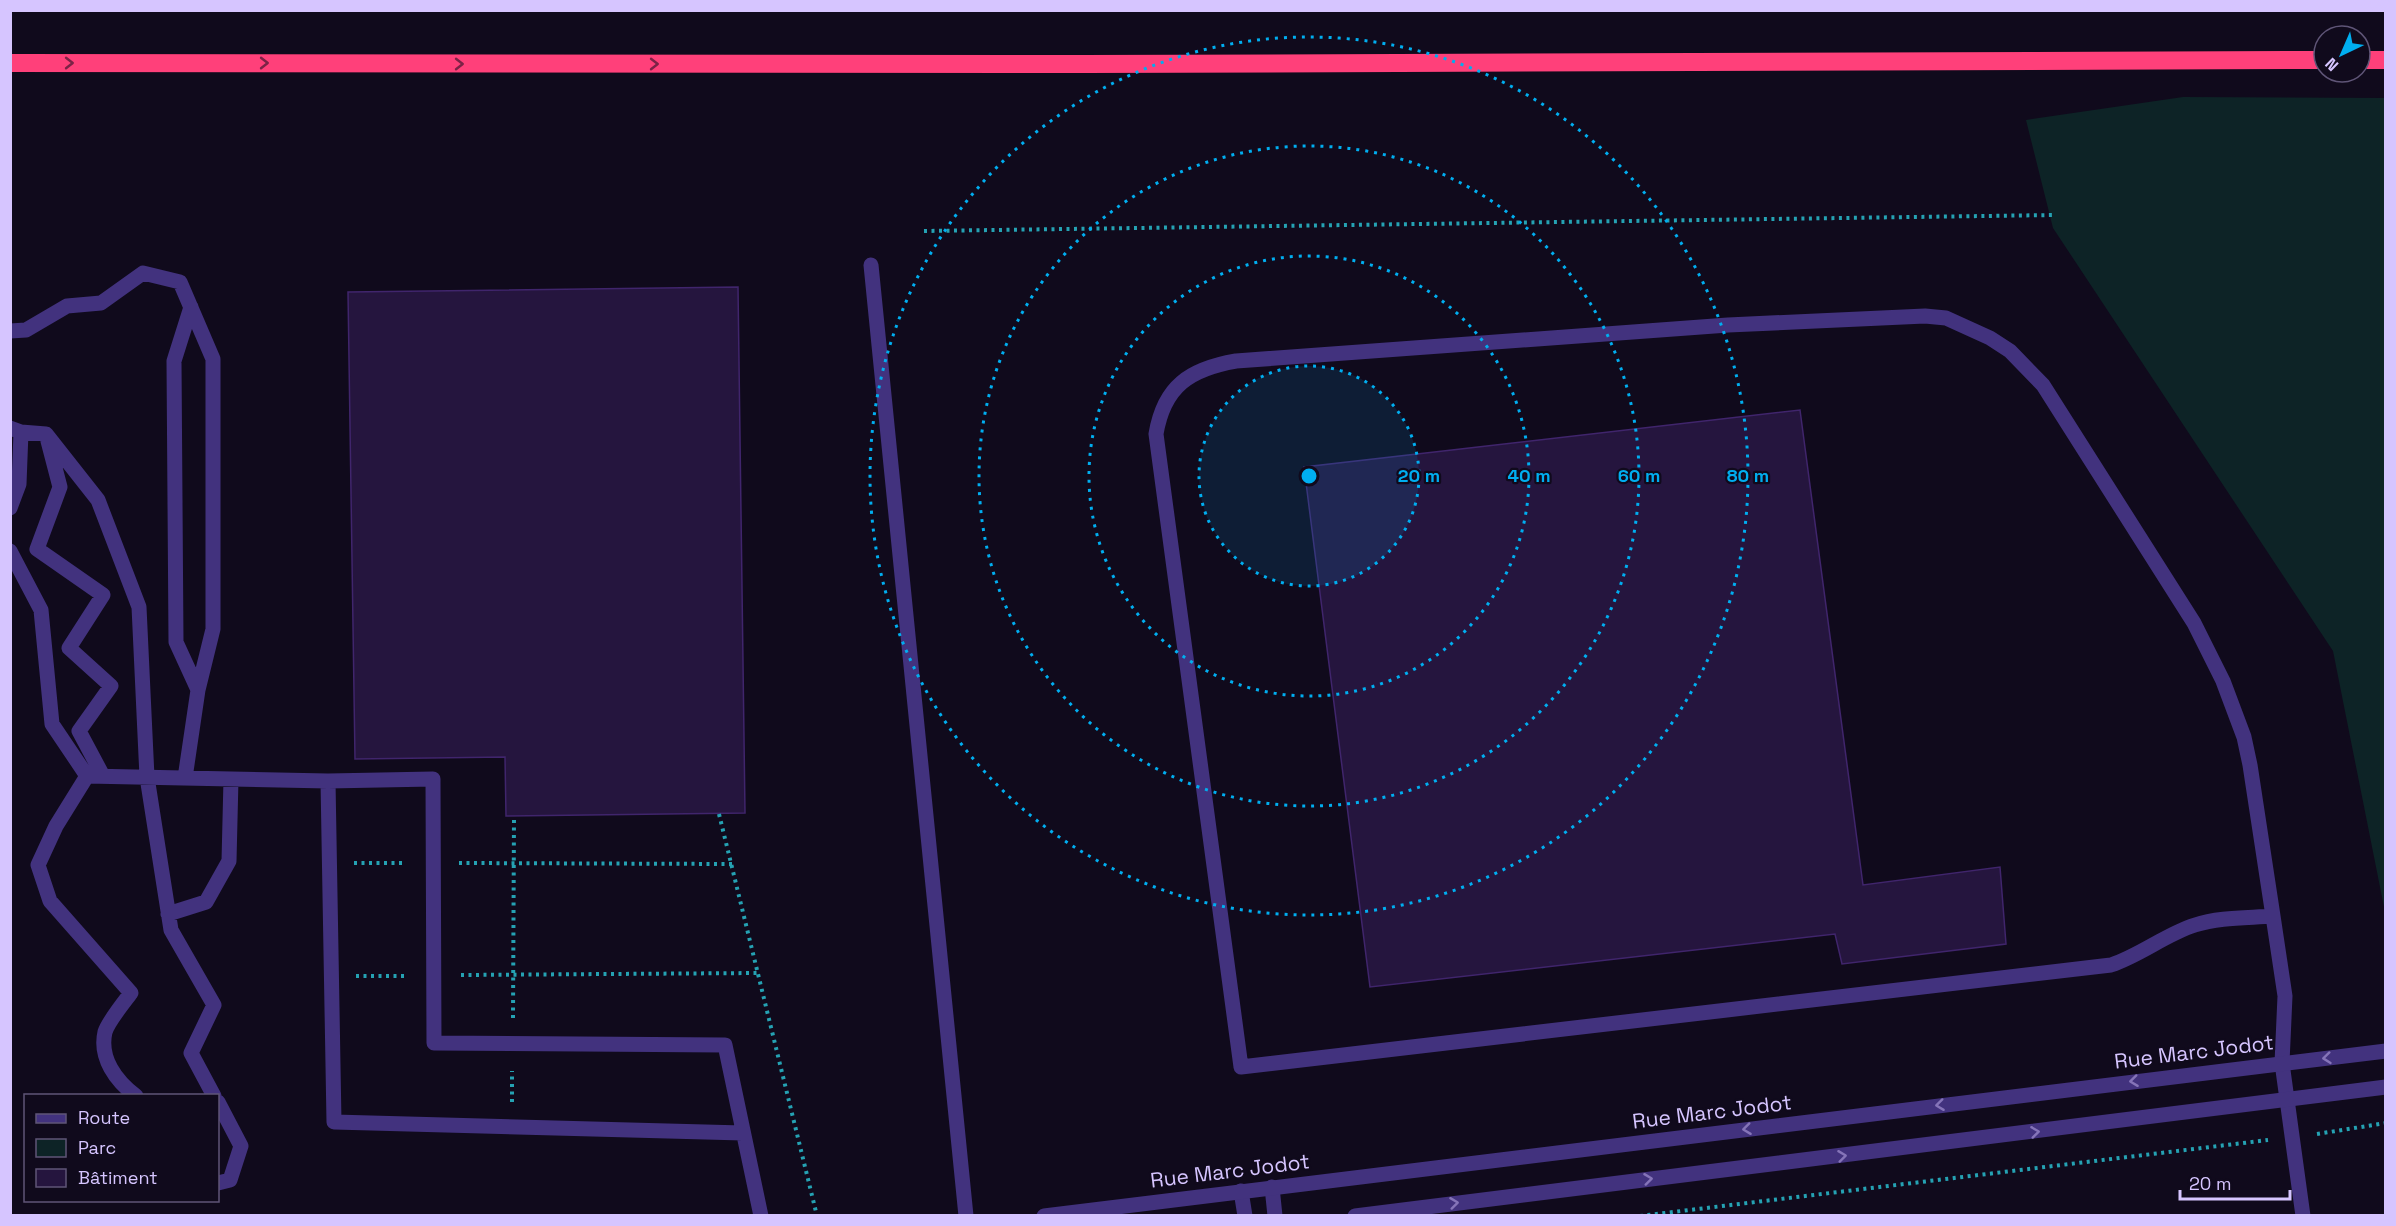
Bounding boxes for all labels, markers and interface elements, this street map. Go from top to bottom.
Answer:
north arrow [2312,24,2372,84]
text: N [2321,53,2343,76]
one-way arrow [64,57,73,69]
one-way arrow [259,57,268,69]
one-way arrow [454,57,463,70]
one-way arrow [649,58,658,70]
text: 20 m [1398,464,1440,487]
text: 40 m [1507,464,1551,487]
text: 60 m [1618,464,1660,487]
text: 80 m [1727,464,1769,487]
centre of rings [1299,466,1319,486]
street label: Rue Marc Jodot [2113,1028,2275,1075]
one-way arrow [2323,1051,2332,1064]
one-way arrow [2129,1074,2138,1087]
street label: Rue Marc Jodot [1631,1088,1793,1135]
legend [24,1094,219,1202]
one-way arrow [1936,1098,1945,1111]
text: Route [78,1106,130,1129]
one-way arrow [1742,1122,1751,1135]
one-way arrow [2030,1126,2040,1138]
text: Parc [78,1136,116,1159]
street label: Rue Marc Jodot [1149,1147,1311,1194]
one-way arrow [1837,1150,1846,1162]
scale bar [2180,1163,2290,1201]
text: Bâtiment [78,1166,158,1189]
text: 20 m [2189,1172,2232,1195]
one-way arrow [1643,1174,1653,1186]
one-way arrow [1450,1198,1459,1210]

